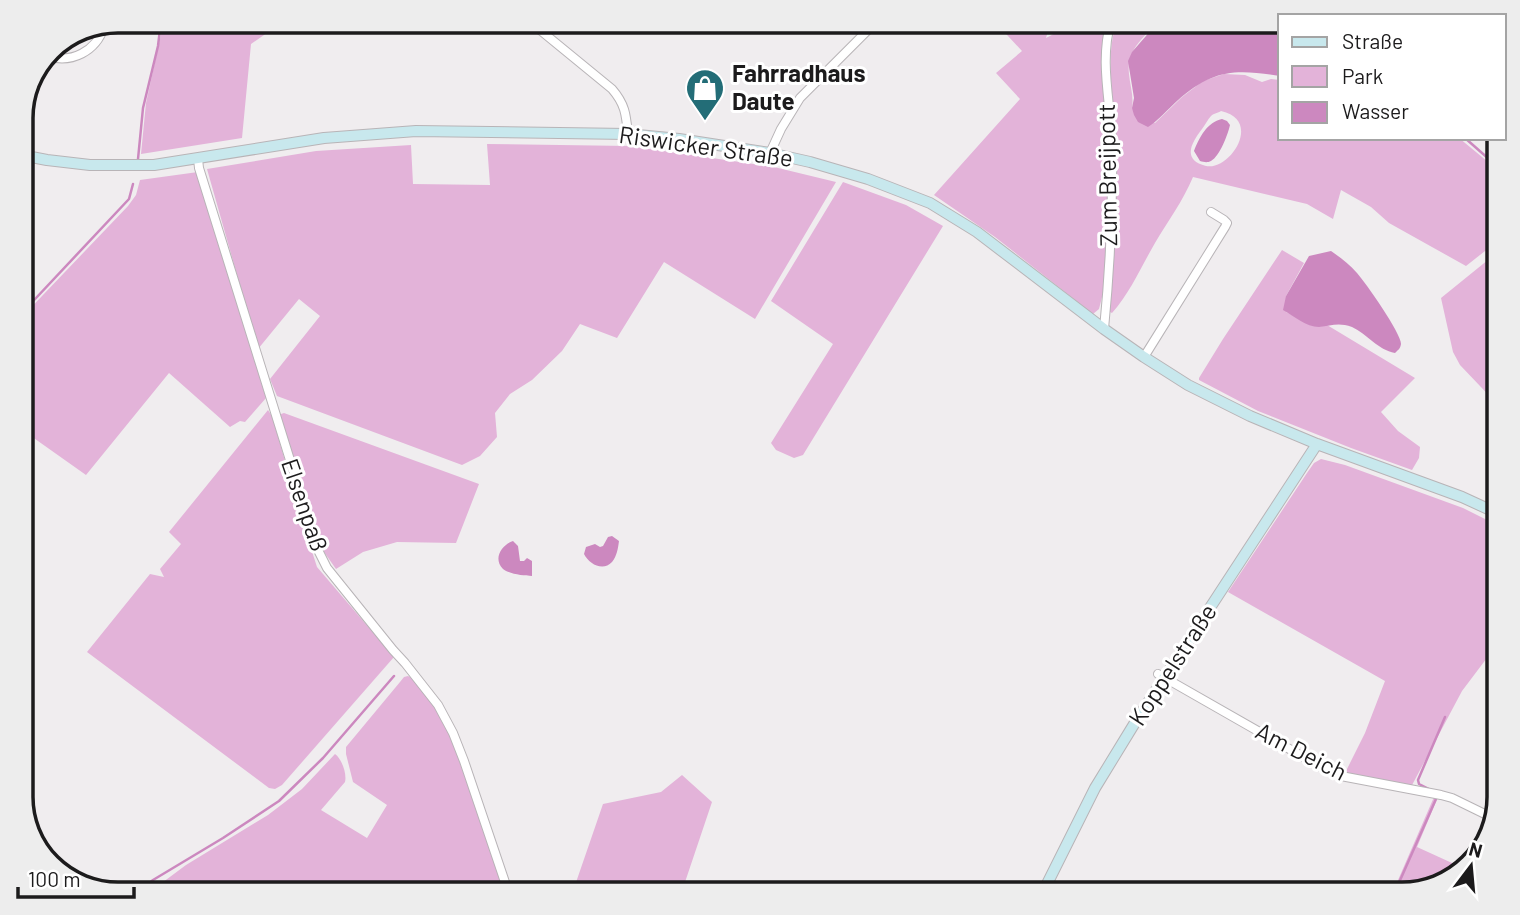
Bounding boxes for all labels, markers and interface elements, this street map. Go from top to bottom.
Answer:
legend [1278,14,1506,140]
text: Straße [1342,28,1403,53]
place label: Fahrradhaus Daute [732,58,866,115]
text: Park [1342,63,1383,88]
shop icon: Fahrradhaus Daute [684,67,726,122]
text: Wasser [1342,98,1409,123]
street label: Zum Breijpott [1091,103,1122,247]
street label: Riswicker Straße [617,119,795,172]
street label: Elsenpaß [276,454,335,555]
street label: Koppelstraße [1122,598,1222,731]
street label: Am Deich [1251,715,1352,786]
north arrow [1436,831,1506,901]
text: N [1467,836,1485,862]
scale bar [18,856,133,900]
text: 100 m [28,866,81,891]

